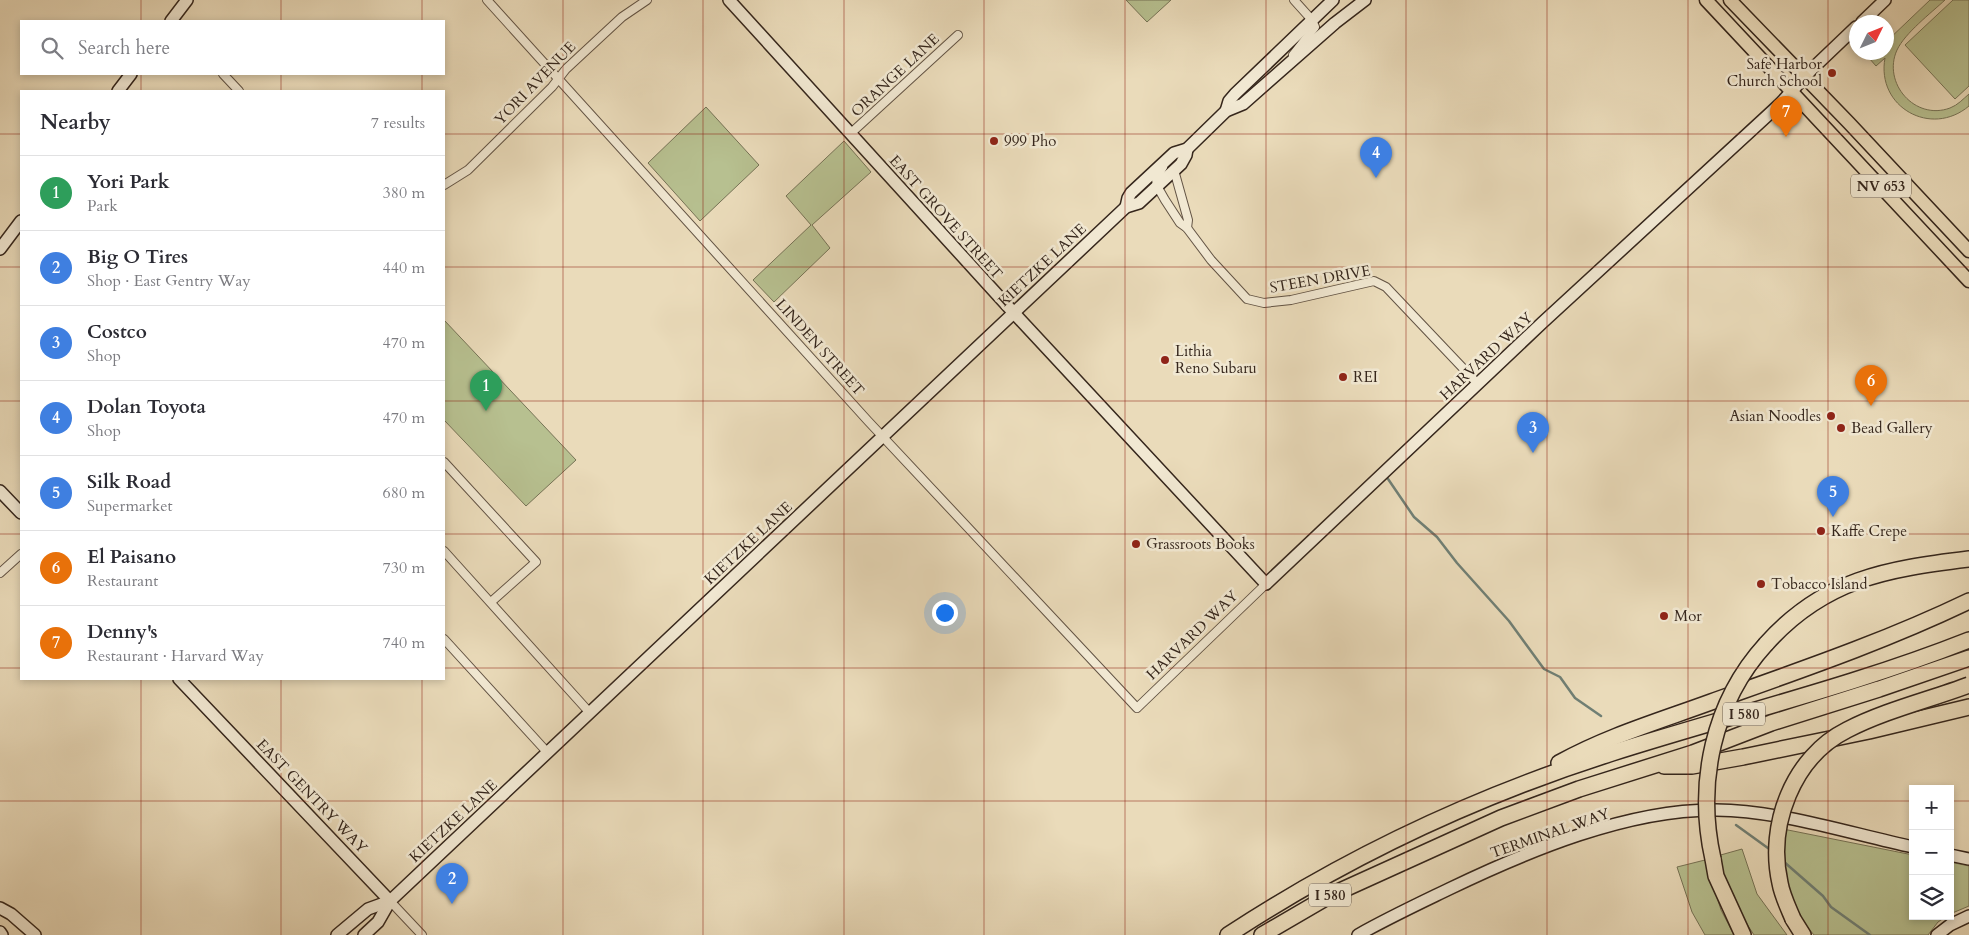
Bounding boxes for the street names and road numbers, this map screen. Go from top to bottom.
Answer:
street label: ORANGE LANE [847,29,943,121]
street label: YORI AVENUE [490,37,580,129]
street label: EAST GROVE STREET [885,151,1007,283]
road number: NV 653 [1851,175,1911,198]
street label: KIETZKE LANE [994,219,1090,311]
street label: STEEN DRIVE [1268,260,1372,298]
street label: LINDEN STREET [771,294,869,400]
street label: HARVARD WAY [1435,307,1537,404]
street label: KIETZKE LANE [700,497,796,589]
street label: HARVARD WAY [1142,585,1243,684]
road number: I 580 [1723,702,1765,726]
street label: EAST GENTRY WAY [252,735,372,858]
street label: KIETZKE LANE [405,775,501,867]
street label: TERMINAL WAY [1488,803,1613,863]
road number: I 580 [1309,884,1351,906]

